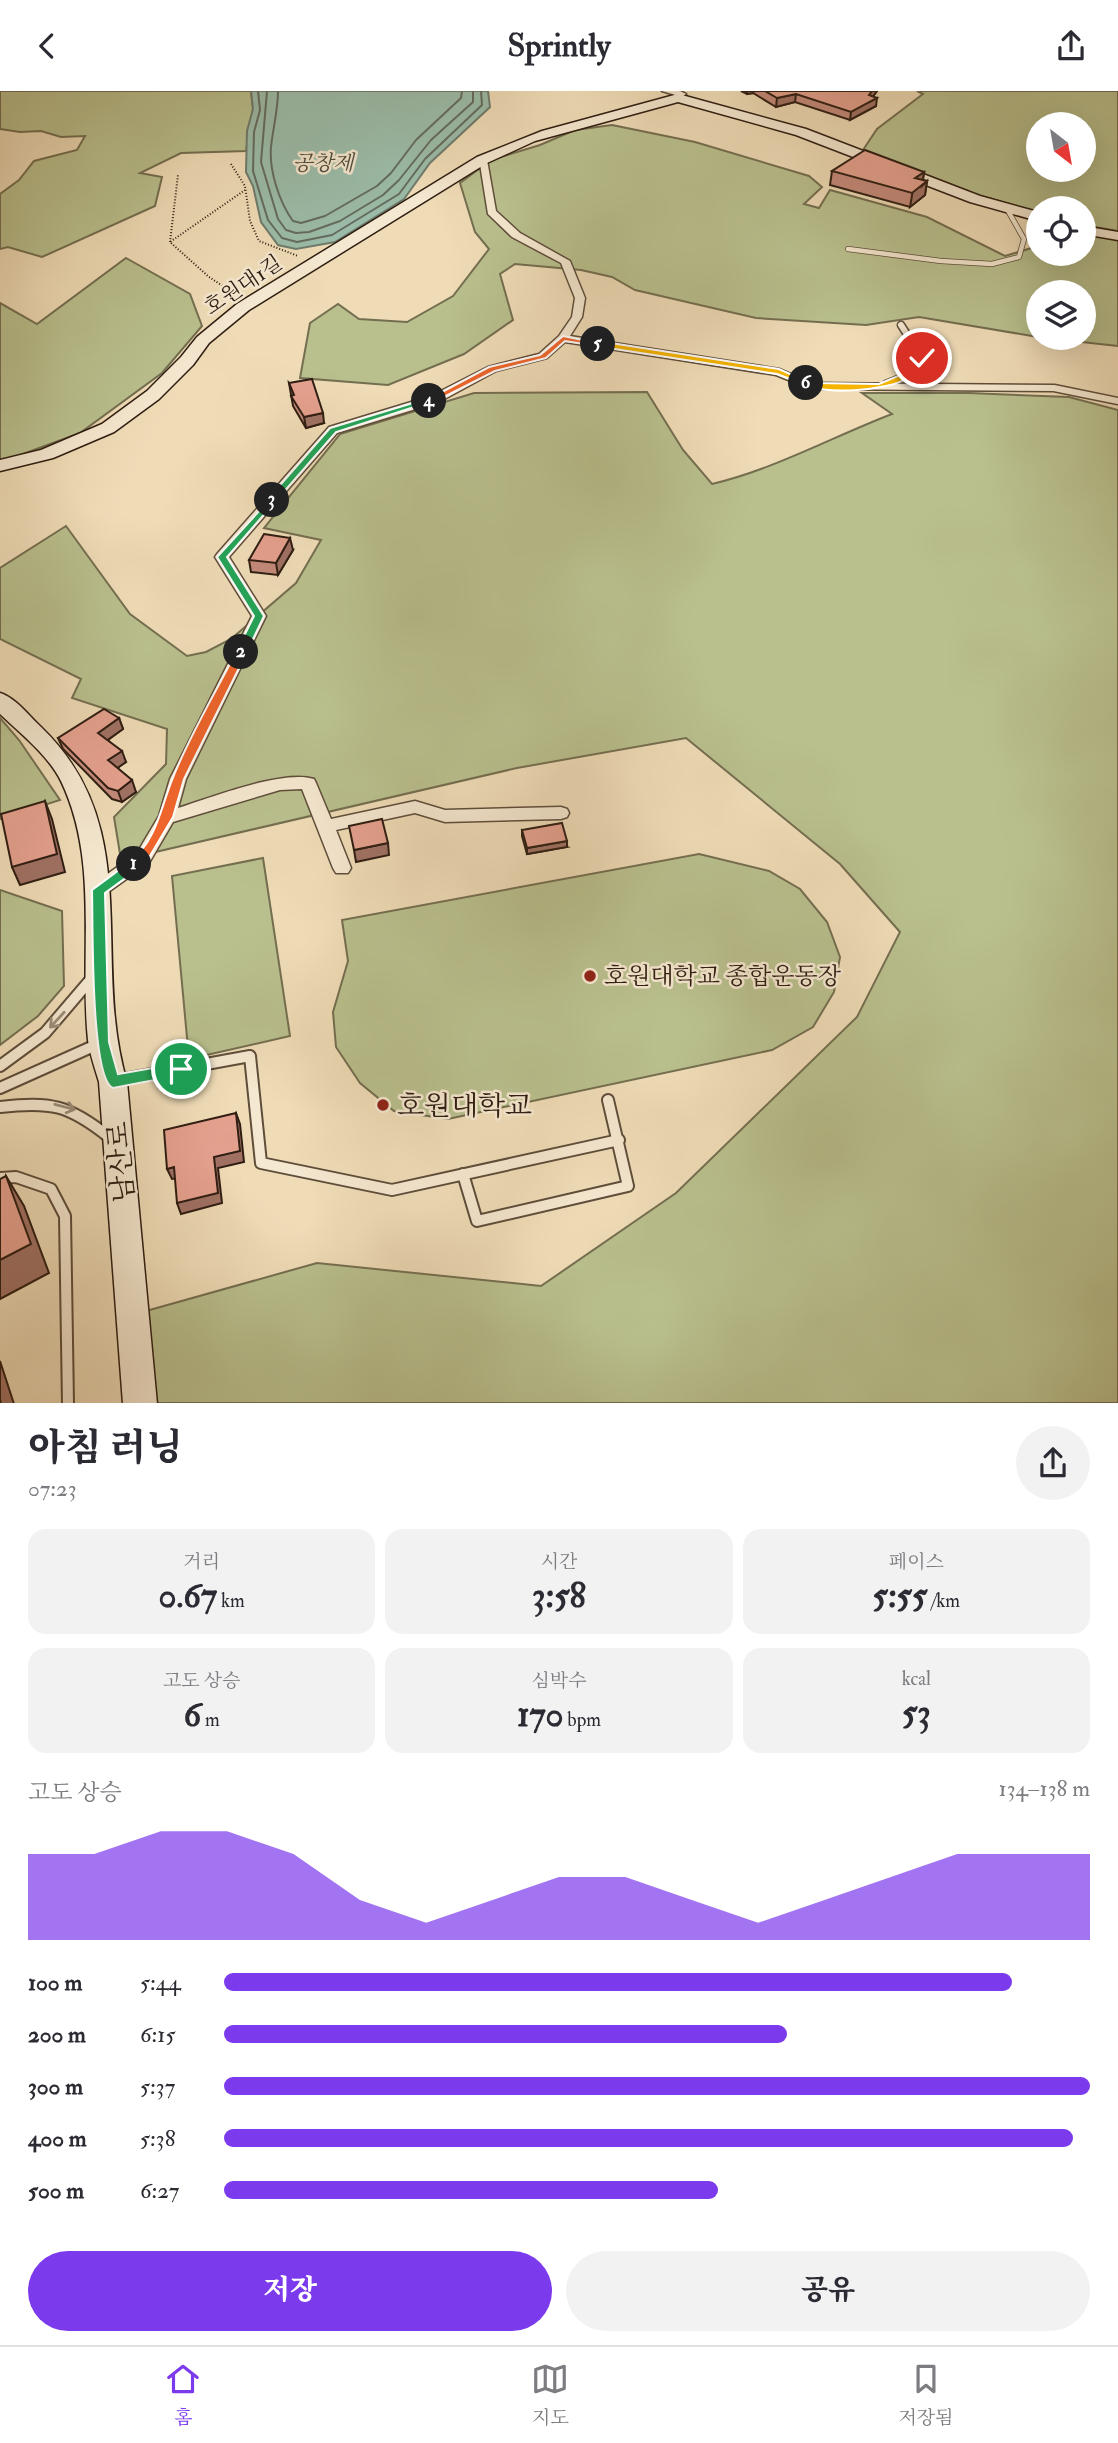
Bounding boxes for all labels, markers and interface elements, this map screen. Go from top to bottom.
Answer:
text: Sprintly [507,26,611,66]
icon: back [28,27,66,65]
icon: share [1052,27,1090,65]
north arrow [1026,112,1096,182]
map controls [1026,112,1096,350]
water label: 공창제 [293,150,356,177]
button: locate [1026,196,1096,266]
street label: 호원대1길 [199,249,288,321]
button: layers [1026,280,1096,350]
pin: 5 [580,327,616,361]
pin [892,328,952,388]
text: 5 [593,331,602,355]
icon: check [903,339,941,377]
pin: 6 [788,365,824,401]
text: 6 [801,370,810,394]
pin: 4 [412,383,446,419]
text: 4 [423,388,434,412]
pin: 3 [254,483,290,517]
text: 3 [268,487,275,511]
pin: 2 [224,635,258,669]
text: 2 [236,639,245,663]
pin: 1 [116,847,152,881]
text: 1 [130,851,137,875]
place label: 호원대학교 종합운동장 [604,961,842,992]
marker: 호원대학교 종합운동장 [582,968,598,984]
one-way arrow [49,1011,66,1028]
pin [151,1039,211,1099]
icon: arrive [162,1050,200,1088]
place label: 호원대학교 [397,1089,532,1124]
marker: 호원대학교 [375,1097,391,1113]
one-way arrow [53,1101,76,1114]
street label: 남산로 [101,1120,142,1204]
text: 아침 러닝 [28,1424,183,1472]
button: share [1016,1426,1090,1500]
text: 07:23 [28,1474,77,1503]
text: 거리 [183,1550,220,1574]
text: 시간 [541,1550,577,1574]
text: 페이스 [889,1550,944,1574]
text: 0.67 [159,1574,217,1618]
text: 3:58 [532,1574,586,1618]
text: 5:55 [873,1574,927,1618]
text: km [217,1589,245,1613]
text: /km [927,1589,960,1613]
text: kcal [902,1667,931,1691]
text: 고도 상승 [163,1669,240,1693]
text: 심박수 [531,1669,587,1693]
text: 53 [902,1691,931,1735]
text: 6 [183,1693,201,1737]
text: 170 [517,1693,563,1737]
text: m [201,1708,220,1732]
text: bpm [563,1708,601,1732]
text: 134–138 m [998,1774,1090,1803]
text: 고도 상승 [28,1778,122,1807]
text: 100 m [28,1968,82,1997]
text: 5:44 [140,1968,181,1997]
text: 200 m [28,2020,86,2049]
text: 6:15 [140,2020,176,2049]
text: 300 m [28,2072,83,2101]
text: 5:37 [140,2072,175,2101]
text: 400 m [28,2124,87,2153]
text: 5:38 [140,2124,175,2153]
text: 500 m [28,2176,84,2205]
text: 6:27 [140,2176,179,2205]
button: 저장 [28,2251,552,2331]
button: 공유 [566,2251,1090,2331]
tab: 홈 [164,2360,202,2430]
tab: 지도 [531,2360,569,2430]
tab: 저장됨 [898,2360,953,2430]

